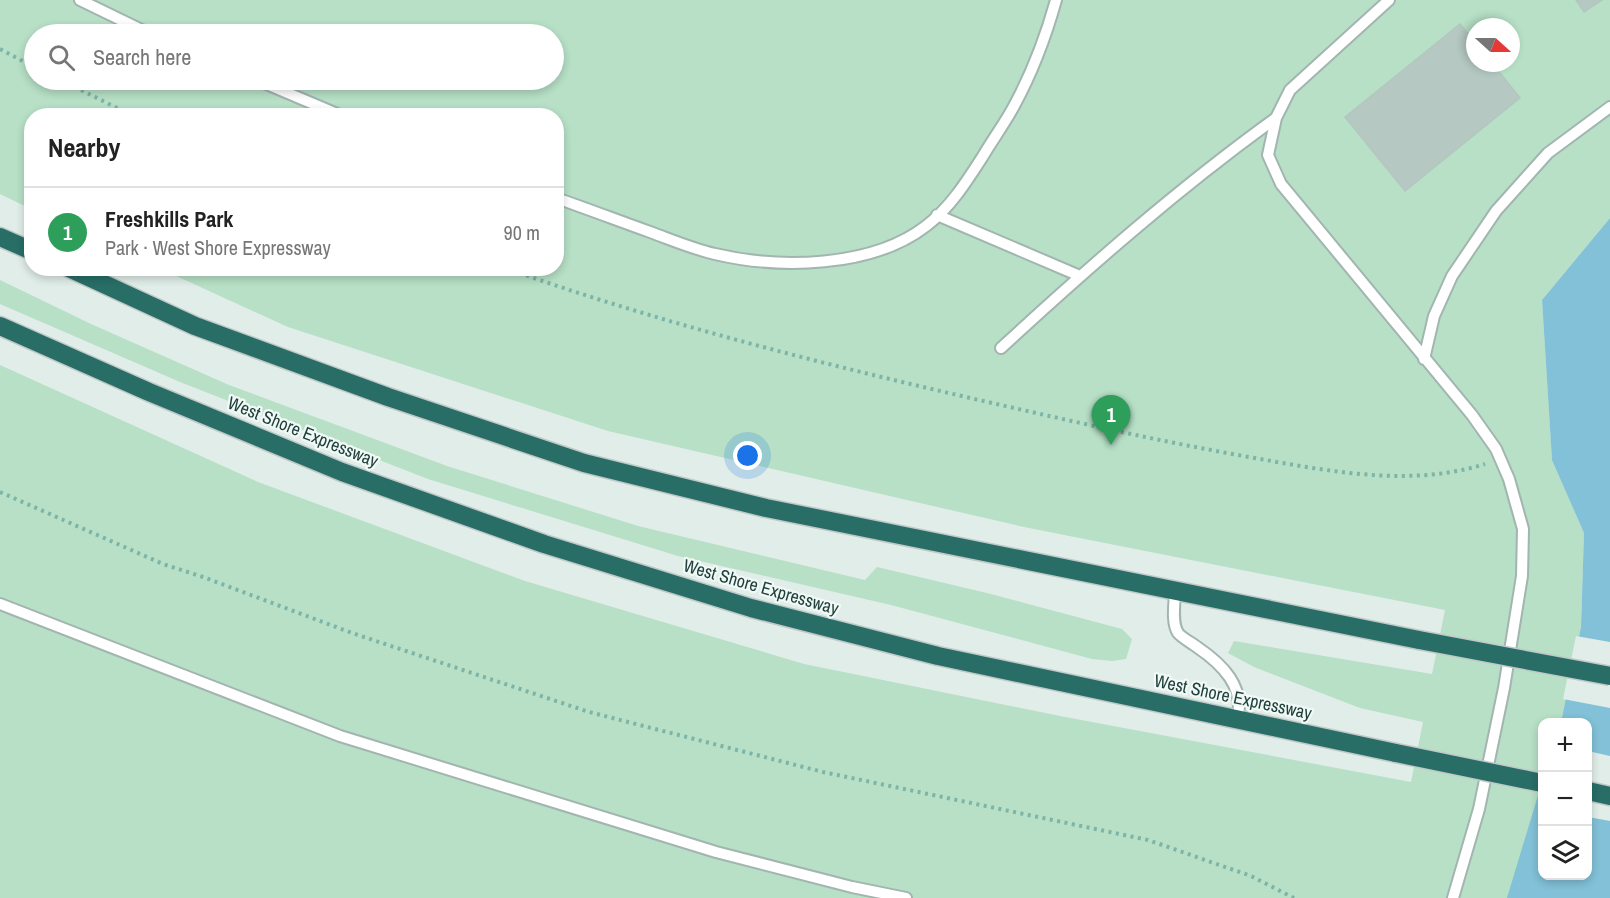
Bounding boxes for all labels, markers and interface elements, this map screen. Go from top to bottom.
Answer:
north arrow [1466,18,1520,72]
search box [24,24,564,90]
icon: search [45,41,78,74]
text: Search here [93,42,191,72]
text: Nearby [48,130,120,165]
text: Freshkills Park [105,204,233,234]
text: 1 [63,219,72,246]
text: 90 m [504,219,540,246]
text: Park · West Shore Expressway [105,234,331,261]
street label: West Shore Expressway [224,390,383,473]
pin: 1 [1092,396,1130,445]
your location [733,441,762,470]
street label: West Shore Expressway [681,552,842,621]
street label: West Shore Expressway [1152,668,1315,726]
map controls [1538,718,1592,880]
button: + [1538,718,1592,772]
button: − [1538,772,1592,826]
button: layers [1538,826,1592,880]

